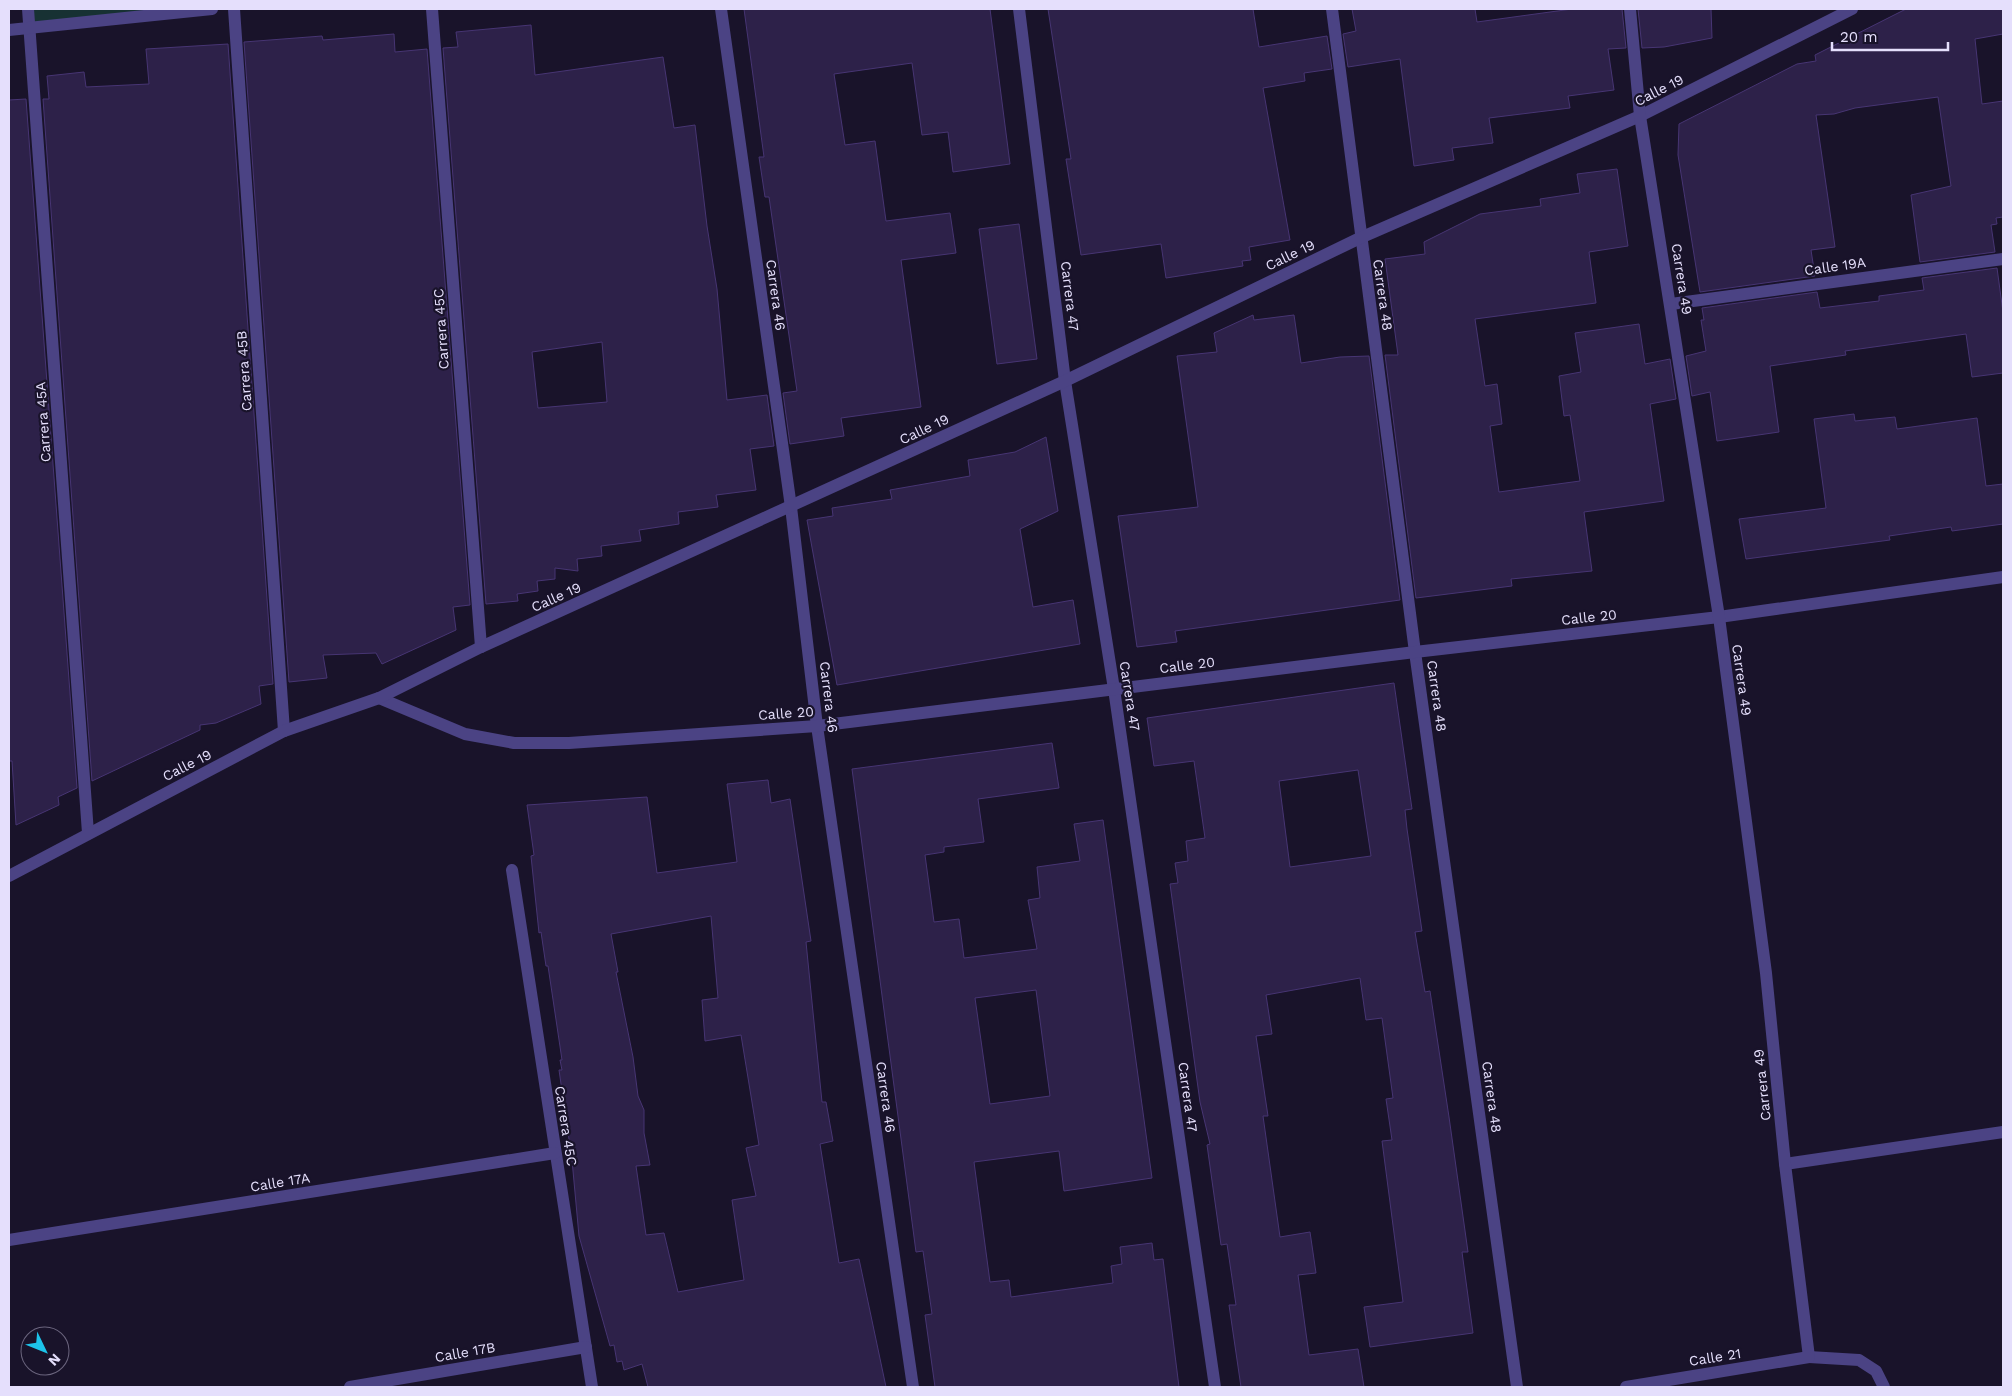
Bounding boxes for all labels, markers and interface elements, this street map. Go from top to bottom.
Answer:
scale bar [1832,20,1948,52]
text: 20 m [1840,28,1878,46]
street label: Calle 19 [1632,71,1686,109]
street label: Calle 19 [1263,236,1317,274]
street label: Carrera 49 [1668,242,1696,316]
street label: Calle 19A [1803,254,1867,278]
street label: Carrera 46 [763,258,789,332]
street label: Carrera 48 [1370,258,1396,332]
street label: Carrera 47 [1058,260,1082,332]
street label: Carrera 45C [430,288,452,370]
street label: Carrera 45B [233,330,255,412]
street label: Carrera 45A [32,381,54,463]
street label: Calle 19 [897,411,951,447]
street label: Calle 19 [529,579,583,615]
street label: Calle 20 [1560,606,1618,628]
street label: Carrera 49 [1729,643,1755,717]
street label: Calle 20 [1158,654,1216,676]
street label: Carrera 48 [1424,659,1450,733]
street label: Carrera 46 [817,660,841,734]
street label: Carrera 47 [1117,660,1143,732]
street label: Calle 20 [758,703,814,723]
street label: Calle 19 [160,746,214,784]
street label: Carrera 49 [1750,1048,1774,1122]
street label: Carrera 46 [873,1060,899,1134]
street label: Carrera 48 [1479,1060,1505,1134]
street label: Carrera 47 [1175,1061,1201,1133]
street label: Carrera 45C [552,1085,580,1167]
street label: Calle 17A [249,1169,311,1195]
north arrow [20,1326,70,1376]
street label: Calle 17B [434,1339,496,1365]
street label: Calle 21 [1688,1345,1742,1369]
text: N [45,1351,64,1369]

